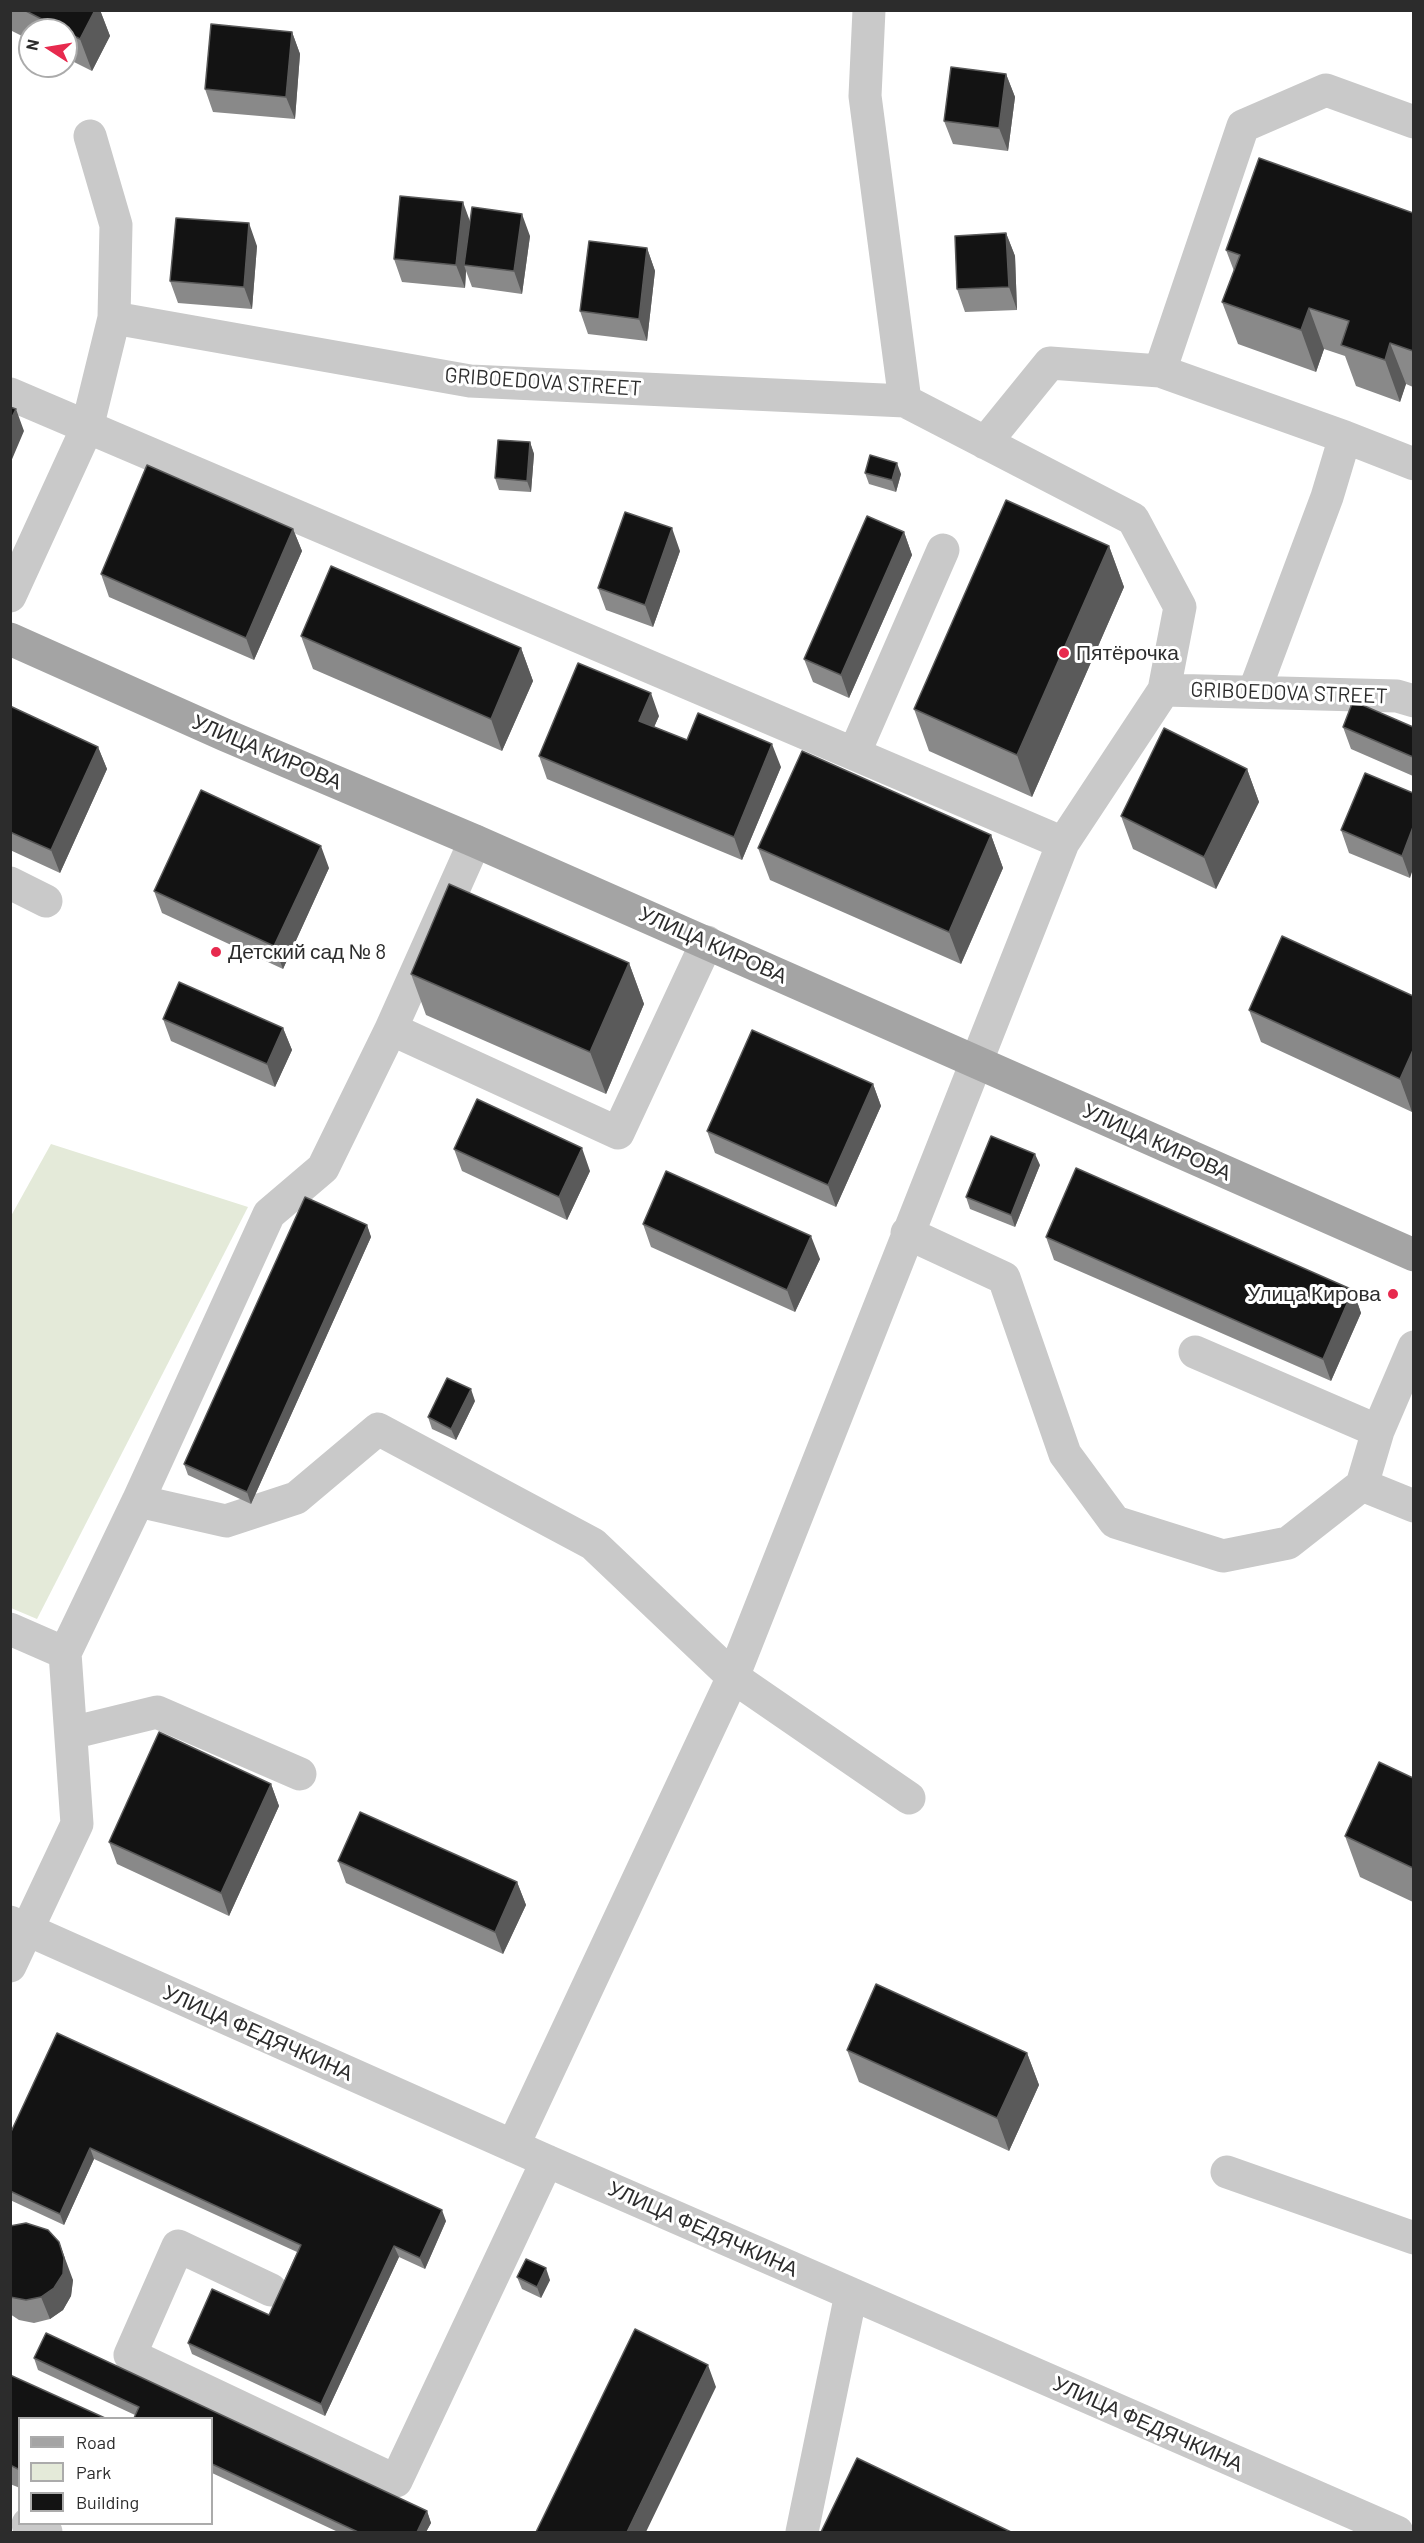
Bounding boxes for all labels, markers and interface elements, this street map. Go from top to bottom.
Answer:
north arrow [18,18,78,78]
text: N [21,37,42,52]
street label: GRIBOEDOVA STREET [444,363,642,401]
place label: Пятёрочка [1076,640,1179,666]
marker: Пятёрочка [1057,646,1071,660]
street label: GRIBOEDOVA STREET [1190,677,1388,709]
street label: УЛИЦА КИРОВА [189,709,345,795]
street label: УЛИЦА КИРОВА [635,901,791,989]
place label: Детский сад № 8 [228,939,386,965]
marker: Детский сад № 8 [209,945,223,959]
street label: УЛИЦА КИРОВА [1079,1098,1235,1186]
place label: Улица Кирова [1247,1281,1381,1307]
marker: Улица Кирова [1386,1287,1400,1301]
street label: УЛИЦА ФЕДЯЧКИНА [159,1980,357,2086]
street label: УЛИЦА ФЕДЯЧКИНА [604,2176,802,2282]
street label: УЛИЦА ФЕДЯЧКИНА [1049,2371,1247,2477]
legend [18,2417,213,2525]
text: Road [76,2431,116,2453]
text: Park [76,2461,111,2483]
text: Building [76,2491,139,2513]

